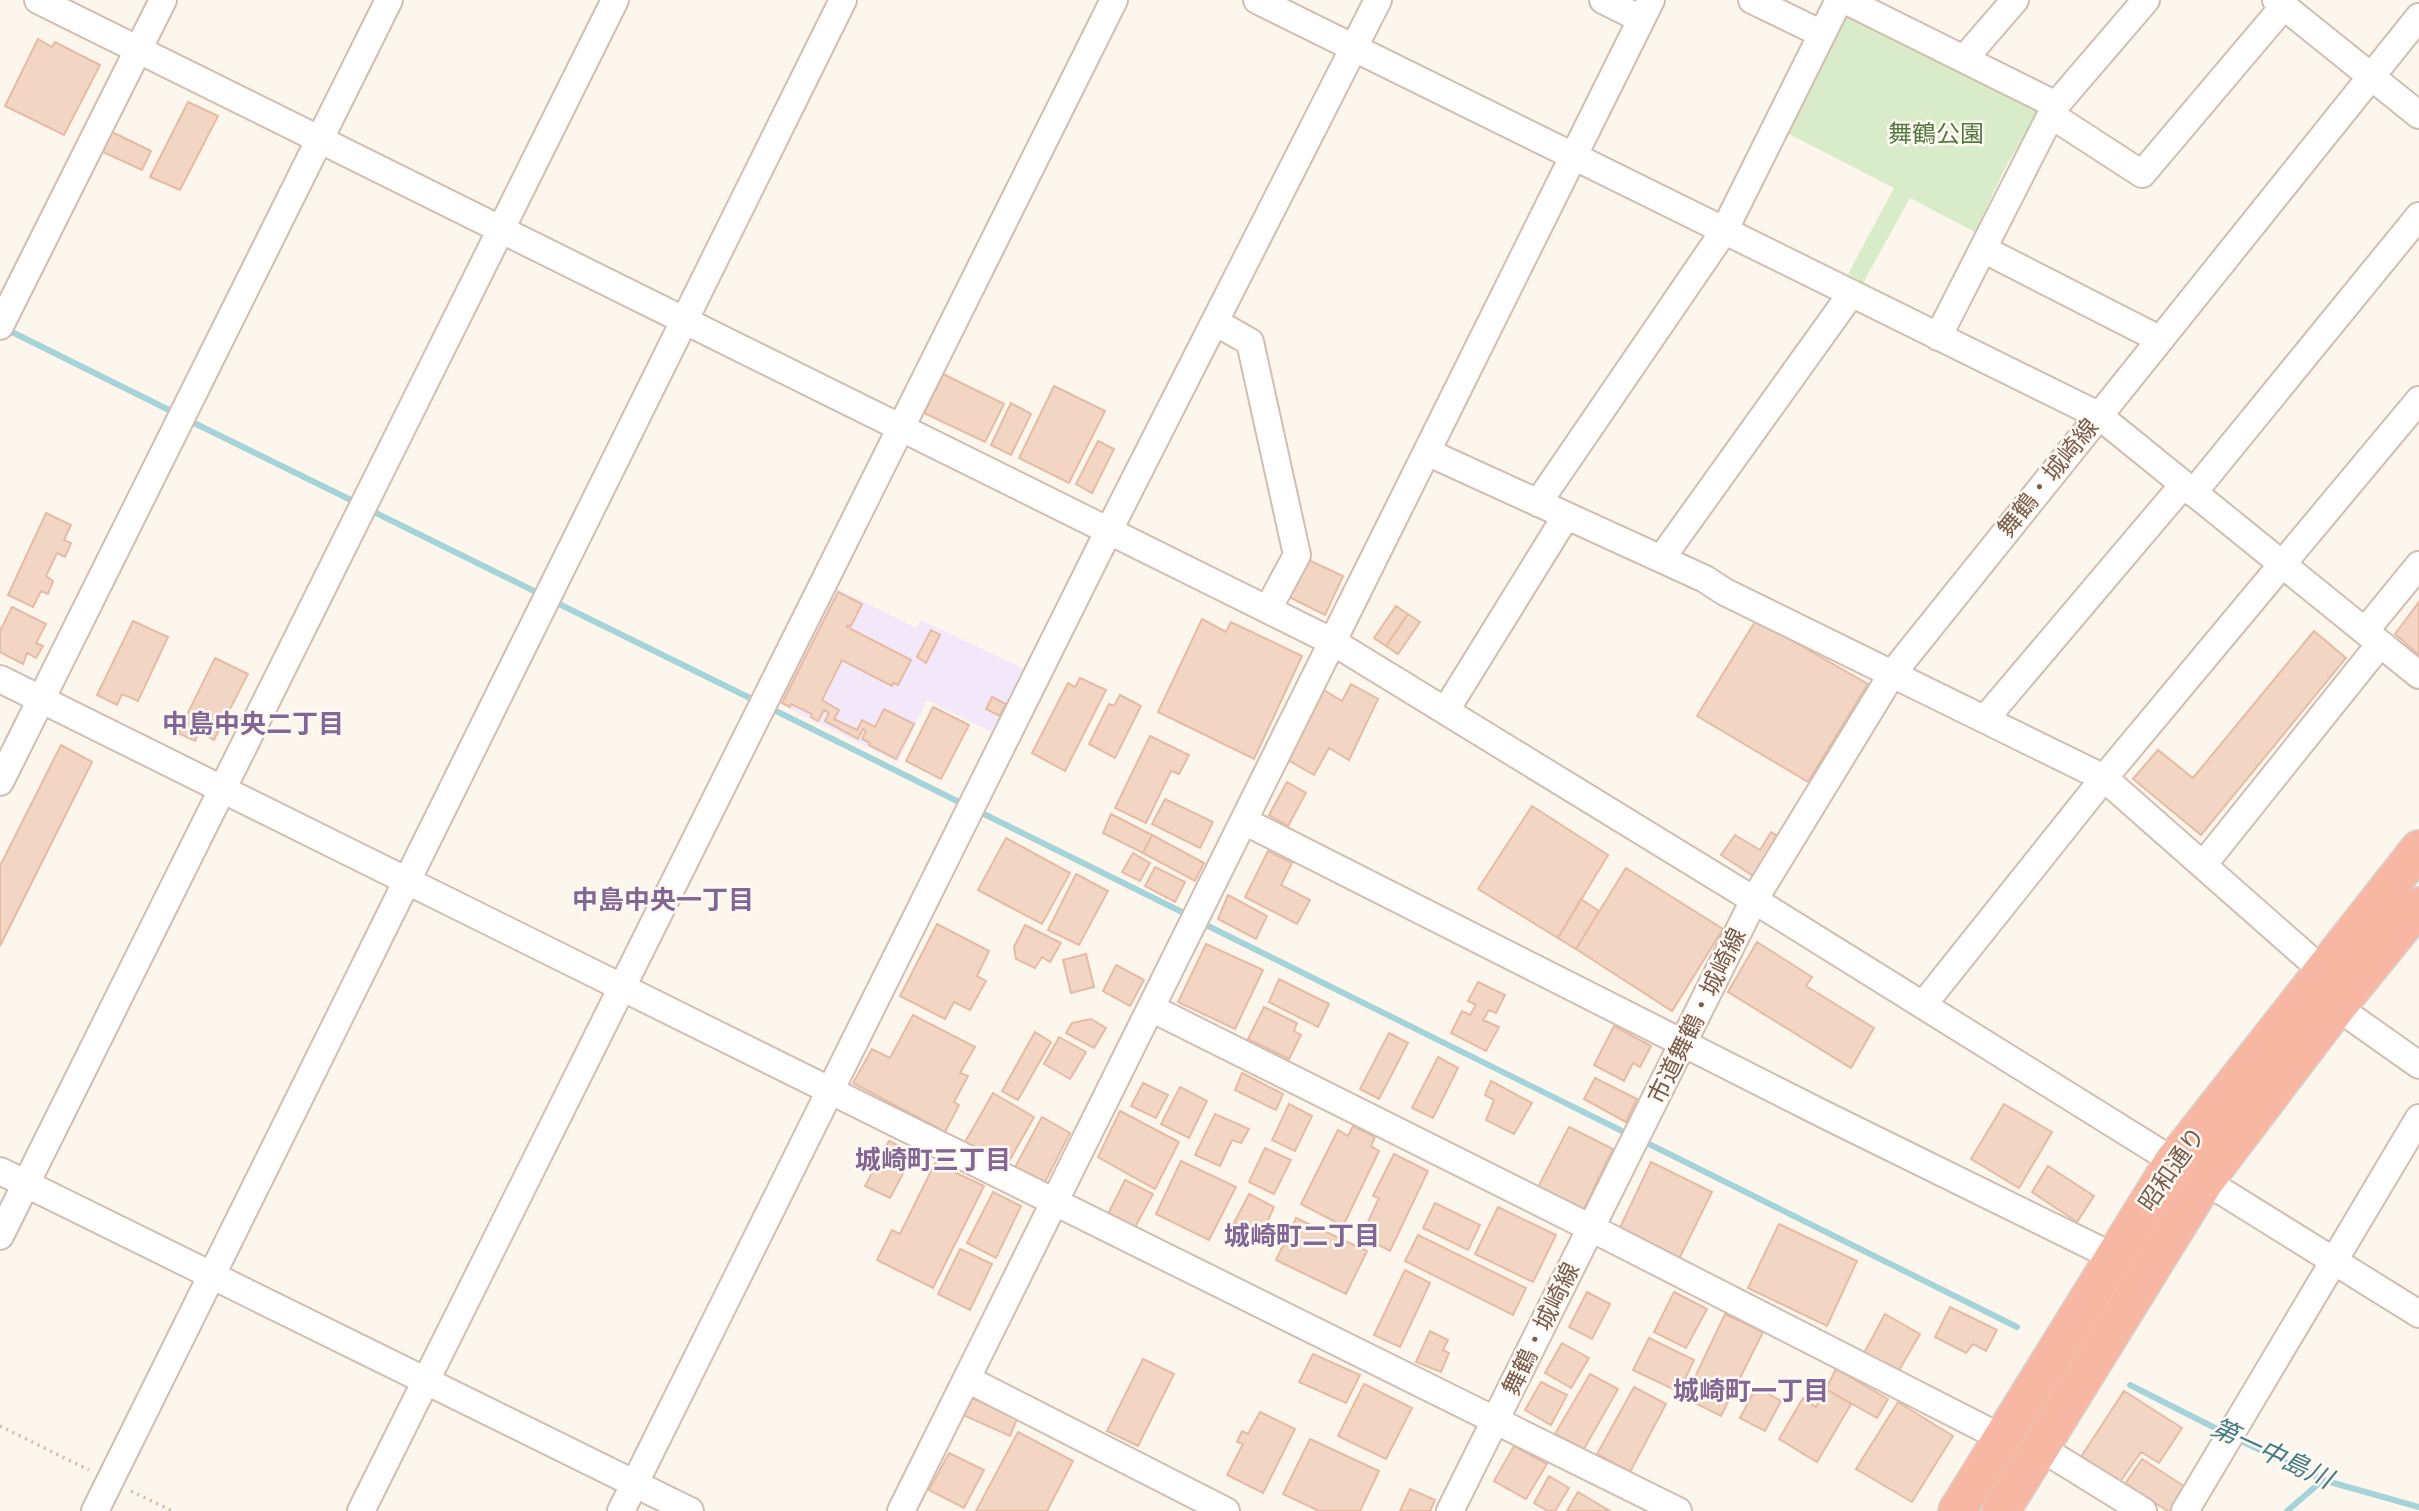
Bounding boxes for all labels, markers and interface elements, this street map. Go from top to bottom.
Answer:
park label: 舞鶴公園 [1888,118,1984,147]
street label: 舞鶴・城崎線 [1990,412,2103,542]
district label: 中島中央二丁目 [162,707,344,738]
district label: 中島中央一丁目 [572,883,754,914]
street label: 市道舞鶴・城崎線 [1641,923,1751,1108]
street label: 昭和通り [2131,1121,2210,1216]
district label: 城崎町三丁目 [855,1143,1011,1174]
district label: 城崎町二丁目 [1224,1219,1380,1250]
street label: 舞鶴・城崎線 [1495,1257,1584,1399]
district label: 城崎町一丁目 [1673,1374,1829,1405]
water label: 第一中島川 [2207,1410,2341,1494]

